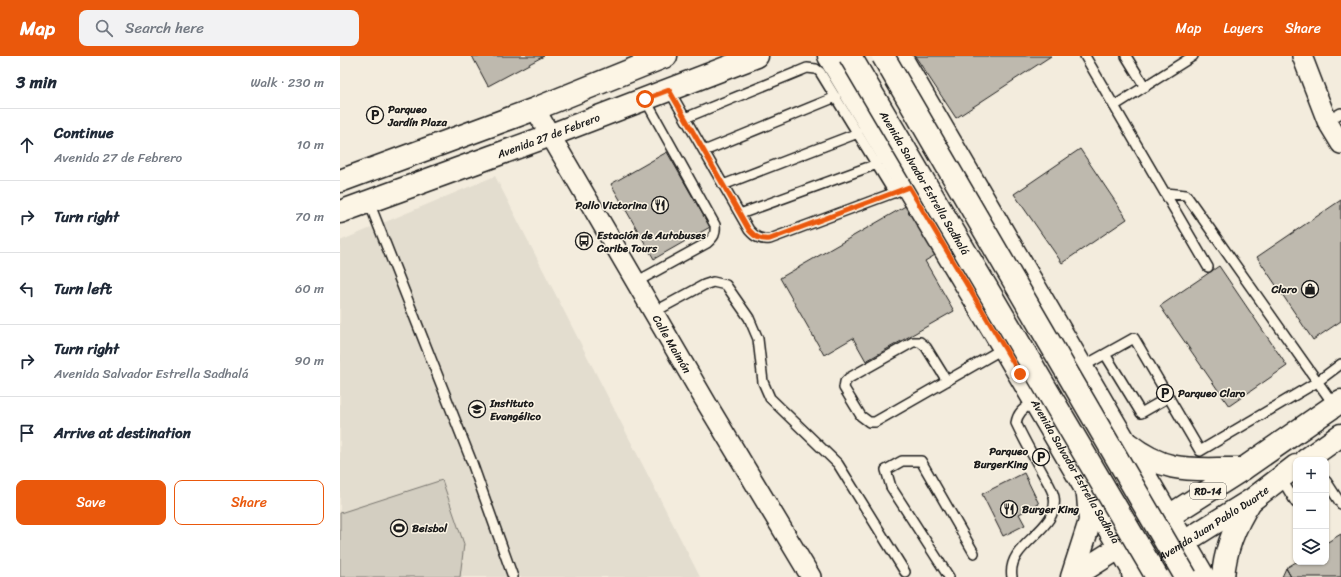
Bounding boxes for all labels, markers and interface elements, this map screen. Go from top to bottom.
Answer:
search box [79,10,359,46]
text: Map [20,12,55,45]
text: Search here [125,15,204,41]
text: Map [1176,16,1201,41]
text: Layers [1223,16,1263,41]
text: Share [1285,16,1321,41]
icon: search [93,17,115,39]
text: 3 min [16,67,57,97]
text: Walk · 230 m [250,71,324,94]
route start [636,90,654,108]
place label: Parqueo Jardín Plaza [387,100,447,132]
parking icon: Parqueo Jardín Plaza [365,105,385,125]
street label: Avenida Salvador Estrella Sadhalá [874,106,974,259]
street label: Avenida 27 de Febrero [494,108,603,164]
text: Continue [54,120,114,146]
text: 10 m [297,133,324,156]
icon: ahead [16,134,38,156]
text: Avenida 27 de Febrero [54,146,182,169]
restaurant icon: Pollo Victorina [650,195,670,215]
place label: Pollo Victorina [576,196,647,215]
text: Turn right [54,204,119,230]
text: 70 m [295,205,324,228]
icon: right [16,206,38,228]
place label: Estación de Autobuses Caribe Tours [596,226,706,258]
bus stop icon: Estación de Autobuses Caribe Tours [574,231,594,251]
text: Turn left [54,276,112,302]
text: 60 m [295,277,324,300]
icon: left [16,278,38,300]
shop icon: Claro [1300,279,1320,299]
place label: Claro [1270,280,1297,299]
street label: Calle Maimón [647,311,696,377]
text: Turn right [54,336,119,362]
text: 90 m [294,349,324,372]
icon: right [16,350,38,372]
text: Avenida Salvador Estrella Sadhalá [54,362,248,385]
route end [1011,365,1029,383]
parking icon: Parqueo Claro [1155,383,1175,403]
place label: Parqueo Claro [1178,384,1246,403]
place label: Instituto Evangélico [489,394,542,426]
street label: Avenida Salvador Estrella Sadhalá [1025,395,1125,548]
school or university icon: Instituto Evangélico [467,399,487,419]
text: Arrive at destination [54,420,191,446]
icon: arrive [16,422,38,444]
place label: Parqueo BurgerKing [974,442,1028,474]
parking icon: Parqueo BurgerKing [1031,447,1051,467]
map controls [1293,457,1329,565]
button: + [1293,457,1329,493]
button: Save [16,480,166,525]
button: Share [174,480,324,525]
street label: Avenida Juan Pablo Duarte [1153,481,1274,567]
road number: RD-14 [1190,483,1226,499]
button: − [1293,493,1329,529]
restaurant icon: Burger King [999,499,1019,519]
place label: Burger King [1022,500,1080,519]
sports icon: Beisbol [389,518,409,538]
place label: Beisbol [412,519,448,538]
button: layers [1293,529,1329,565]

